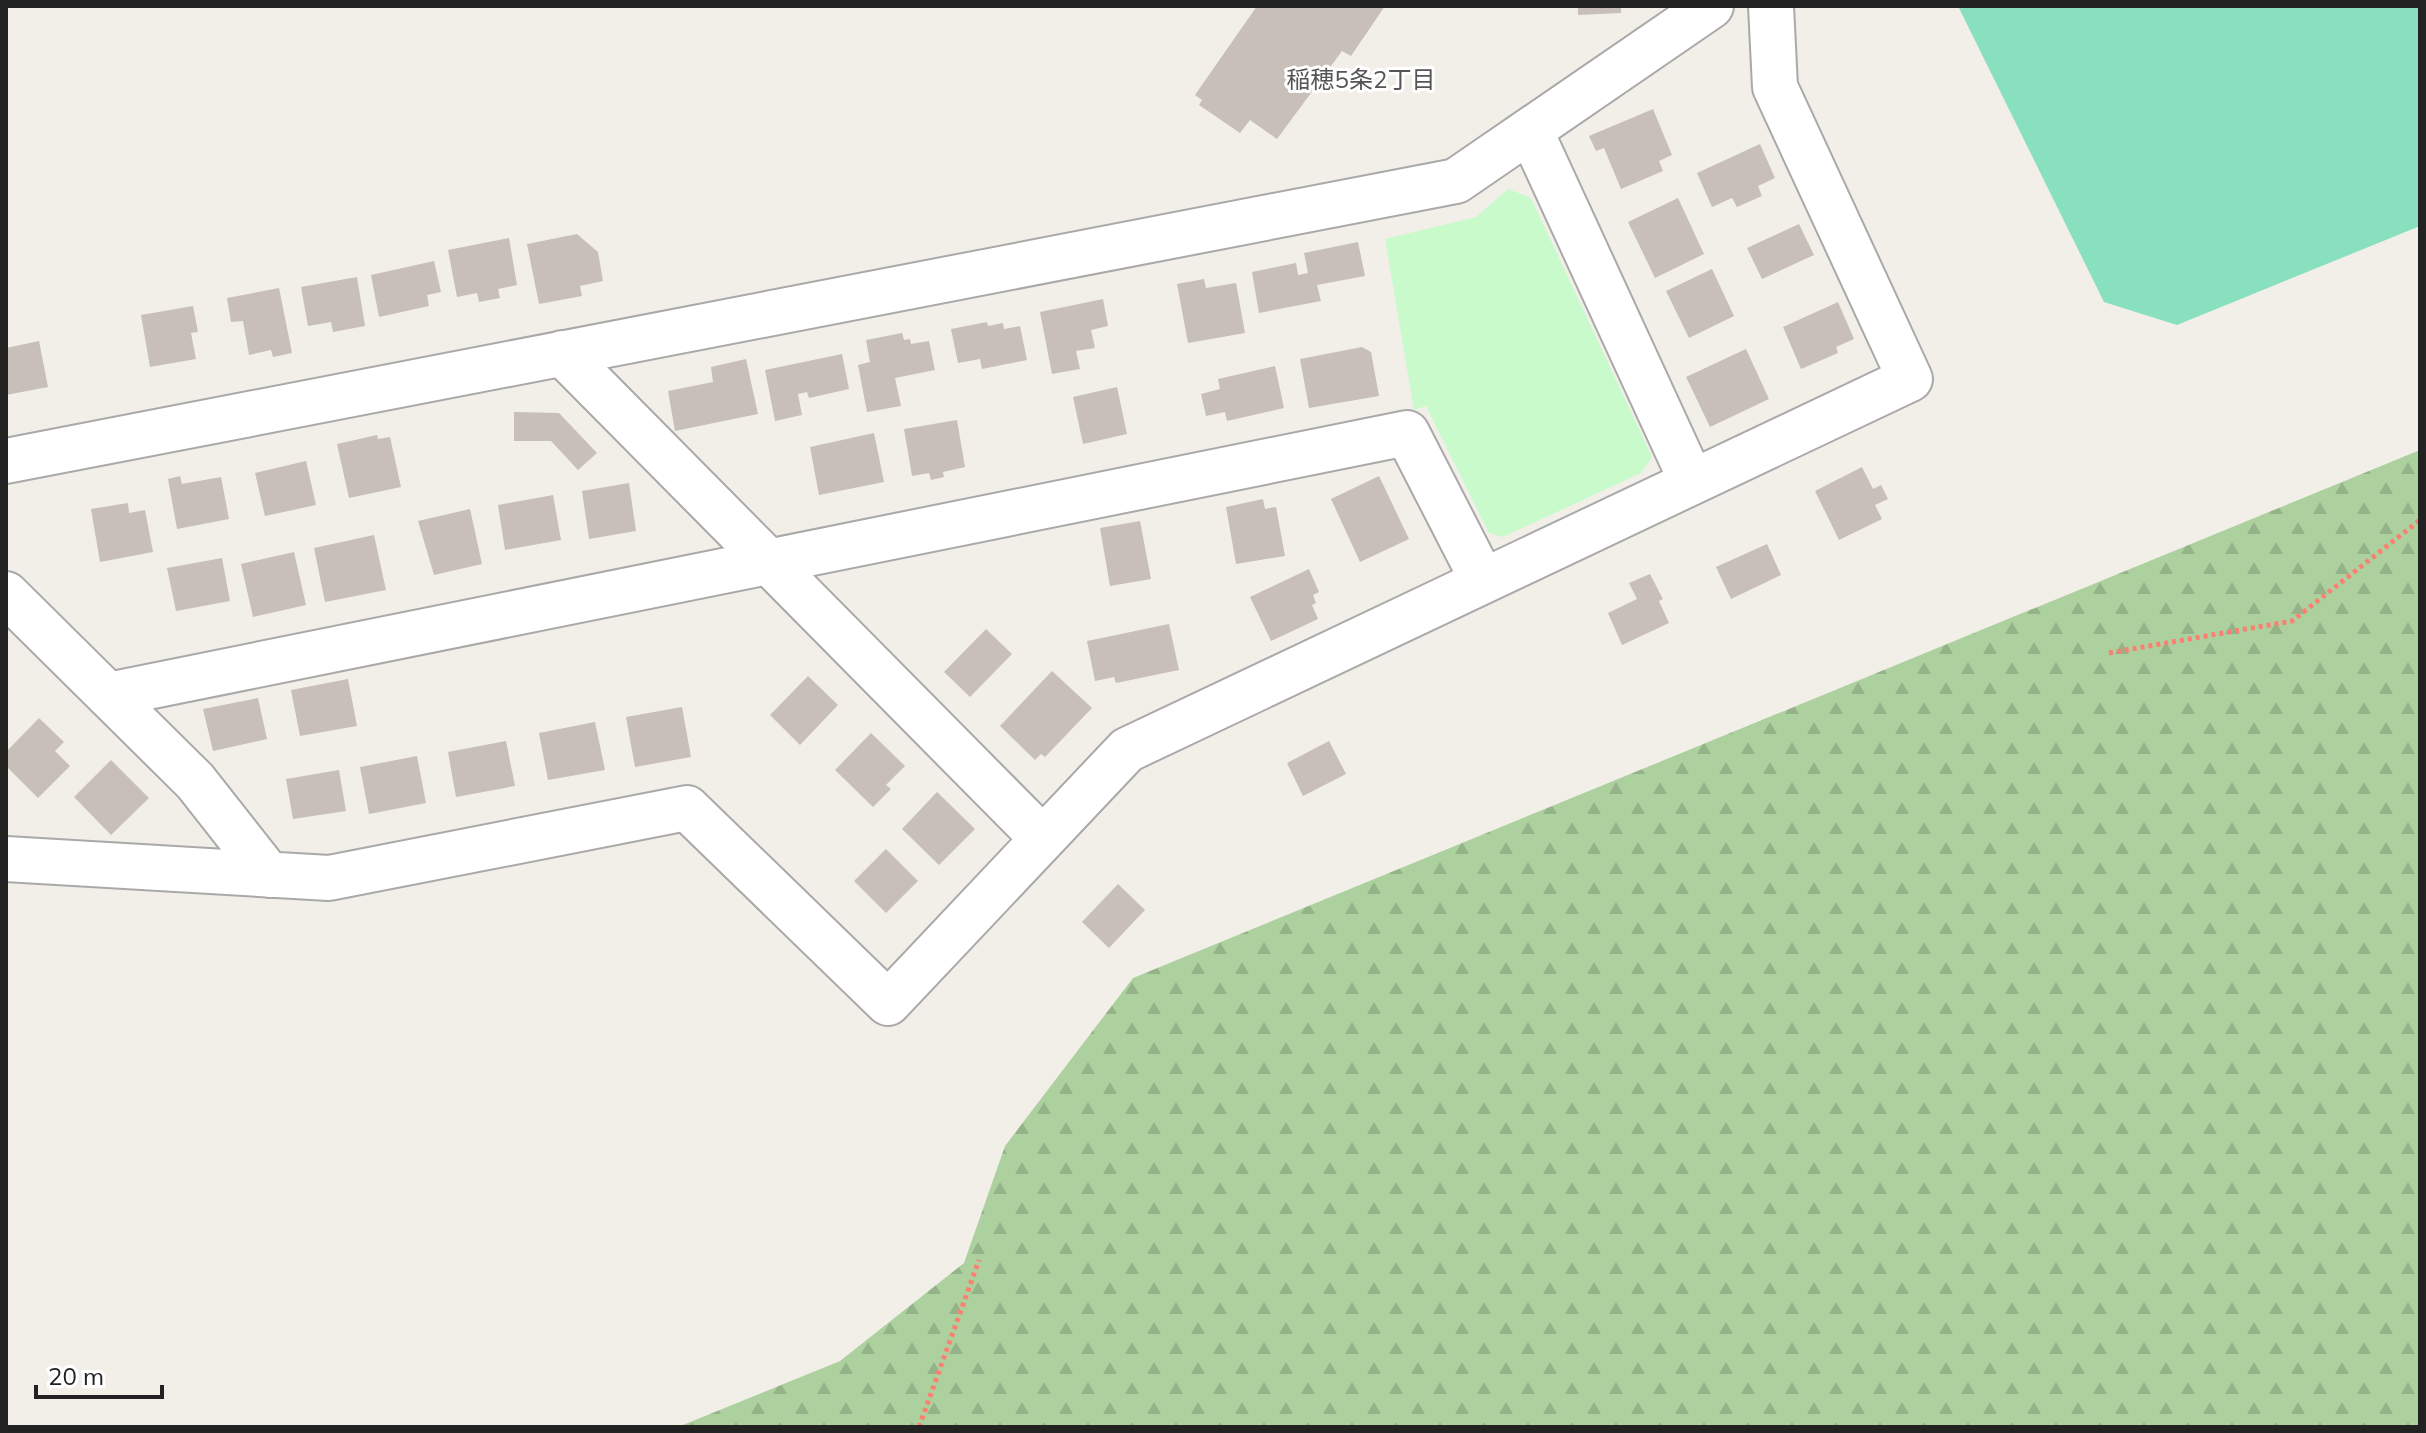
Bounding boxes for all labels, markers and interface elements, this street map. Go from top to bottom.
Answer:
district label: 稲穂5条2丁目 [1287,64,1435,94]
scale bar [36,1349,162,1399]
text: 20 m [48,1361,104,1391]

